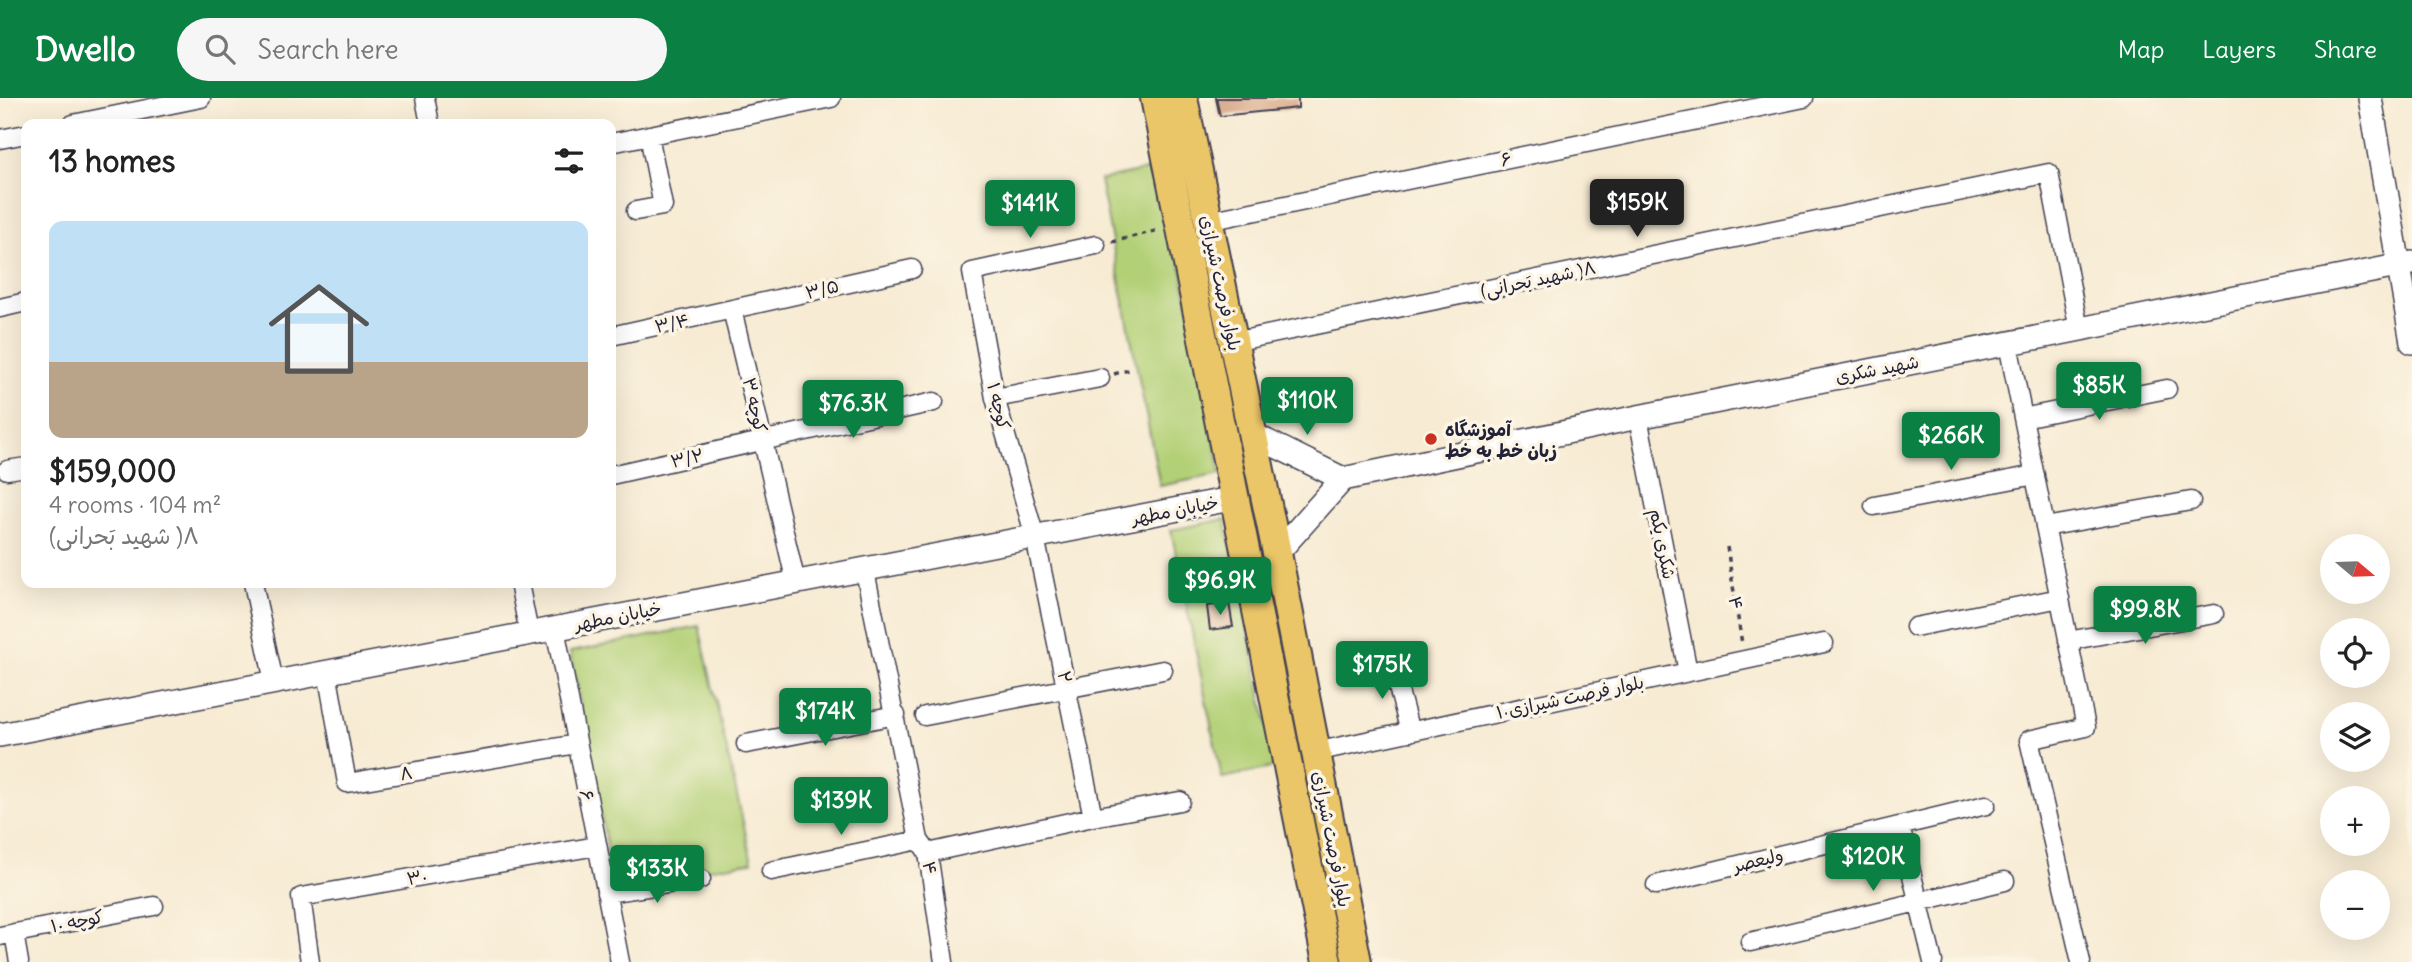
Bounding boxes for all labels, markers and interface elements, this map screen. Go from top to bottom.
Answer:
search box [177,18,667,81]
text: Dwello [35,28,135,70]
icon: search [201,30,239,68]
text: Search here [257,33,398,66]
text: Map [2118,34,2164,64]
text: Layers [2202,34,2276,64]
text: Share [2314,34,2377,64]
text: 13 homes [49,142,175,180]
icon: filters [550,142,588,180]
street label: ۶ [1498,147,1514,171]
pin: $141K [981,180,1079,240]
pin: $159K [1588,180,1686,239]
text: $159K [1606,187,1668,216]
text: $141K [1001,188,1059,217]
street label: بلوار فرصت شیرازی [1195,213,1247,353]
street label: (شهید بَحرانی )۸ [1478,256,1598,302]
icon: home [256,266,382,392]
street label: ۳/۵ [803,274,841,304]
street label: ۳/۴ [653,308,691,338]
street label: شهید شکری [1833,350,1921,388]
pin: $85K [2058,362,2140,422]
text: $85K [2072,370,2126,399]
street label: کوچه ۳ [737,375,773,435]
pin: $110K [1258,378,1356,437]
pin: $76.3K [796,380,910,440]
street label: کوچه ۱ [981,380,1016,432]
text: $110K [1277,385,1337,414]
text: $76.3K [818,388,888,417]
pin: $266K [1902,412,2000,472]
place label: آموزشگاه زبان خط به خط [1445,418,1557,462]
text: $266K [1918,420,1984,449]
marker: آموزشگاه زبان خط به خط [1423,431,1439,447]
street label: ۳/۲ [668,443,706,473]
text: $159,000 [49,452,176,490]
text: 4 rooms · 104 m² [49,490,221,519]
street label: خیابان مطهر [1128,490,1220,530]
street label: شکری یکم [1642,507,1681,582]
text: (شهید بَحرانی )۸ [49,521,199,550]
north arrow [2320,534,2390,604]
map controls [2320,534,2390,940]
pin: $96.9K [1163,558,1277,617]
text: $96.9K [1184,565,1256,594]
pin: $99.8K [2088,587,2202,646]
text: $99.8K [2110,594,2180,623]
street label: ۴ [1724,595,1748,611]
street label: خیابان مطهر [571,596,663,636]
button: locate [2320,618,2390,688]
pin: $175K [1333,642,1431,701]
text: $175K [1352,649,1412,678]
street label: ۲ [1052,669,1078,685]
street label: بلوار فرصت شیرازی۱۰ [1494,670,1646,724]
pin: $174K [776,688,874,748]
text: $174K [795,696,855,725]
button: layers [2320,702,2390,772]
street label: ۸ [398,761,414,785]
street label: بلوار فرصت شیرازی [1308,769,1356,909]
pin: $139K [792,778,890,837]
text: $139K [810,785,872,814]
button: + [2320,786,2390,856]
street label: ۶ [575,787,599,803]
pin: $120K [1824,834,1922,893]
text: $120K [1841,841,1905,870]
street label: ولیعصر [1729,843,1785,878]
pin: $133K [608,846,706,905]
text: $133K [626,853,688,882]
street label: ۴ [918,860,942,876]
street label: ۳۰ [405,864,429,890]
button: − [2320,870,2390,940]
street label: کوچه ۱۰ [49,905,106,938]

